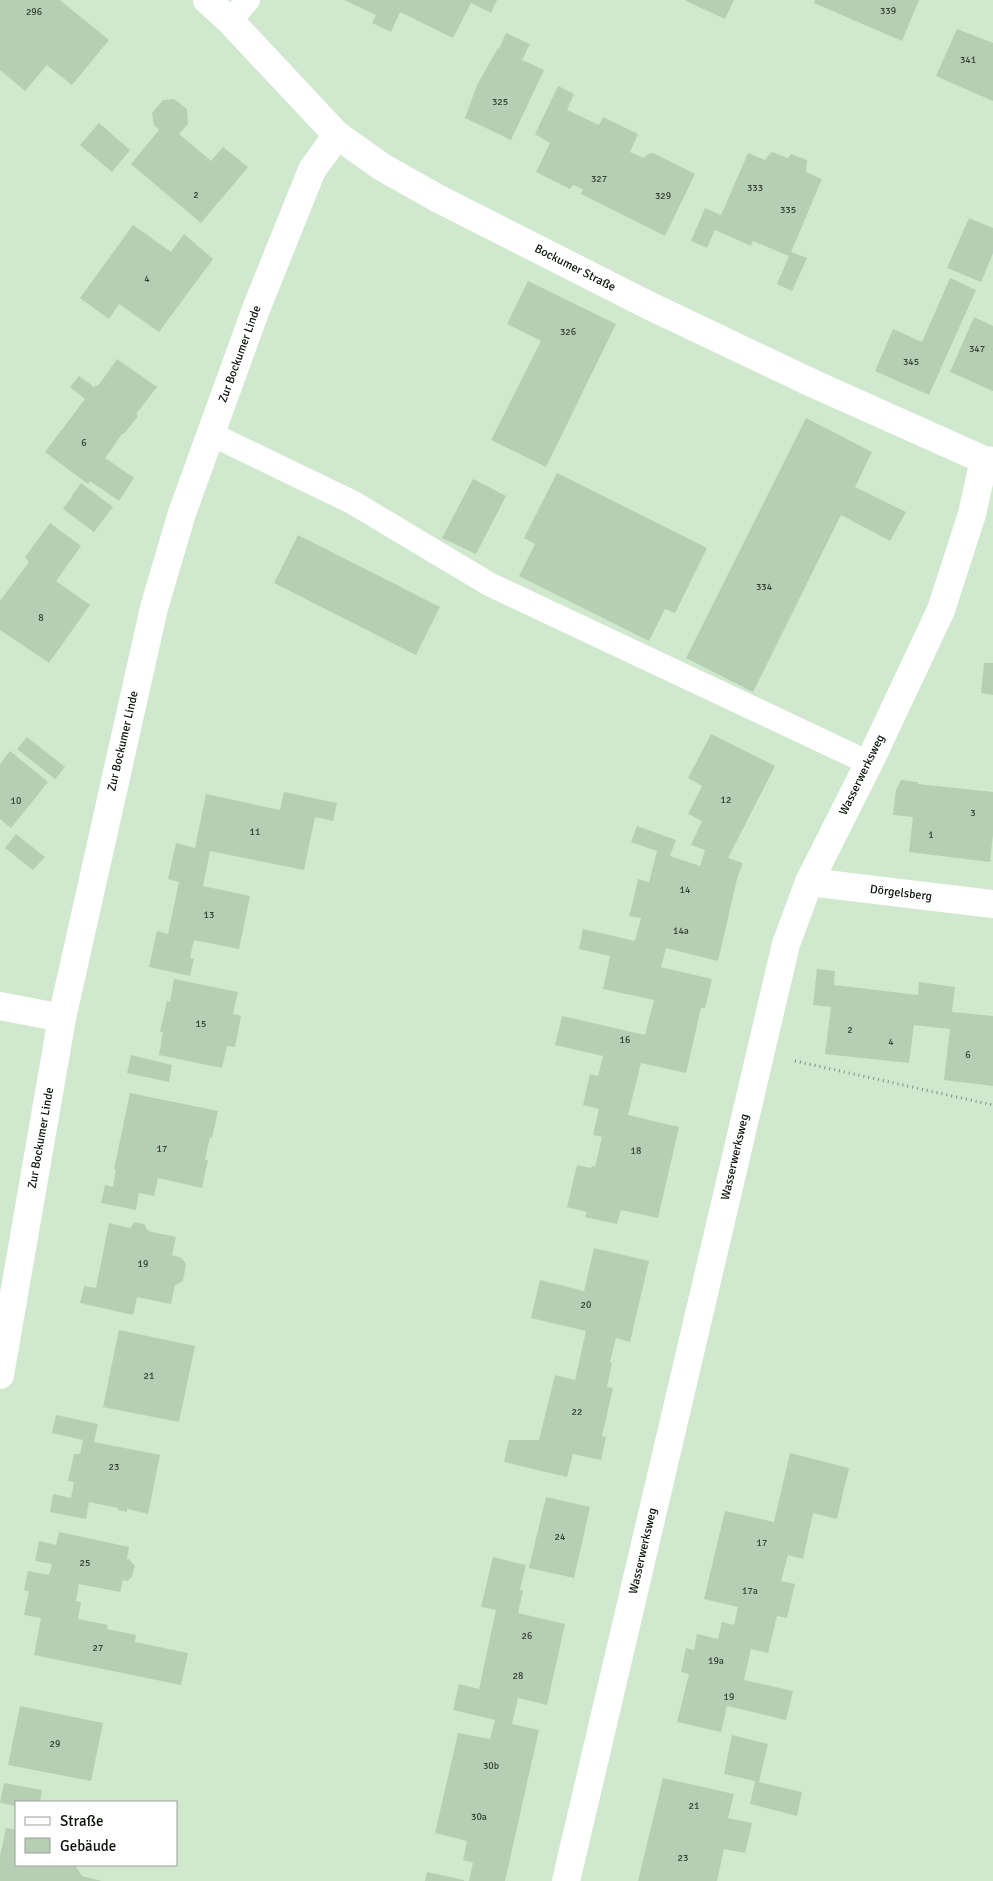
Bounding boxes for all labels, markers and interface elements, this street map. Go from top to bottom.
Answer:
house number: 339 [880,5,896,17]
house number: 296 [26,6,42,18]
house number: 341 [960,54,976,66]
house number: 325 [492,96,508,108]
house number: 327 [591,173,607,185]
house number: 333 [747,182,763,194]
house number: 2 [193,189,199,201]
house number: 329 [655,190,671,202]
house number: 335 [780,204,796,216]
street label: Bockumer Straße [532,241,618,295]
house number: 4 [144,273,150,285]
street label: Zur Bockumer Linde [215,303,265,405]
house number: 326 [560,326,576,338]
house number: 347 [969,343,985,355]
house number: 345 [903,356,919,368]
house number: 6 [81,437,87,449]
house number: 334 [756,581,773,593]
house number: 8 [38,612,44,624]
street label: Zur Bockumer Linde [104,689,142,793]
street label: Wasserwerksweg [836,732,888,818]
house number: 12 [721,794,731,806]
house number: 10 [11,795,21,807]
house number: 3 [970,807,976,819]
house number: 11 [250,826,260,838]
house number: 1 [928,829,934,841]
street label: Dörgelsberg [869,882,933,904]
house number: 14 [680,884,691,896]
house number: 13 [204,909,214,921]
house number: 14a [673,925,689,937]
house number: 15 [196,1018,206,1030]
house number: 2 [847,1024,853,1036]
house number: 16 [620,1034,630,1046]
house number: 4 [888,1036,894,1048]
house number: 6 [965,1049,971,1061]
street label: Zur Bockumer Linde [25,1086,57,1190]
street label: Wasserwerksweg [718,1112,752,1202]
house number: 17 [157,1143,167,1155]
house number: 18 [631,1145,641,1157]
house number: 19 [138,1258,148,1270]
house number: 20 [581,1299,591,1311]
house number: 21 [144,1370,154,1382]
house number: 22 [572,1406,582,1418]
house number: 23 [109,1461,119,1473]
street label: Wasserwerksweg [626,1506,660,1596]
house number: 24 [555,1531,566,1543]
house number: 17 [757,1537,767,1549]
house number: 25 [80,1557,90,1569]
house number: 17a [742,1585,758,1597]
house number: 26 [522,1630,532,1642]
house number: 27 [93,1642,103,1654]
house number: 19a [708,1655,724,1667]
house number: 28 [513,1670,523,1682]
house number: 19 [724,1691,734,1703]
house number: 29 [50,1738,60,1750]
house number: 30b [483,1760,499,1772]
house number: 21 [689,1800,699,1812]
legend [15,1801,178,1866]
house number: 30a [471,1811,487,1823]
text: Straße [60,1812,104,1830]
text: Gebäude [60,1837,116,1855]
house number: 23 [678,1852,688,1864]

